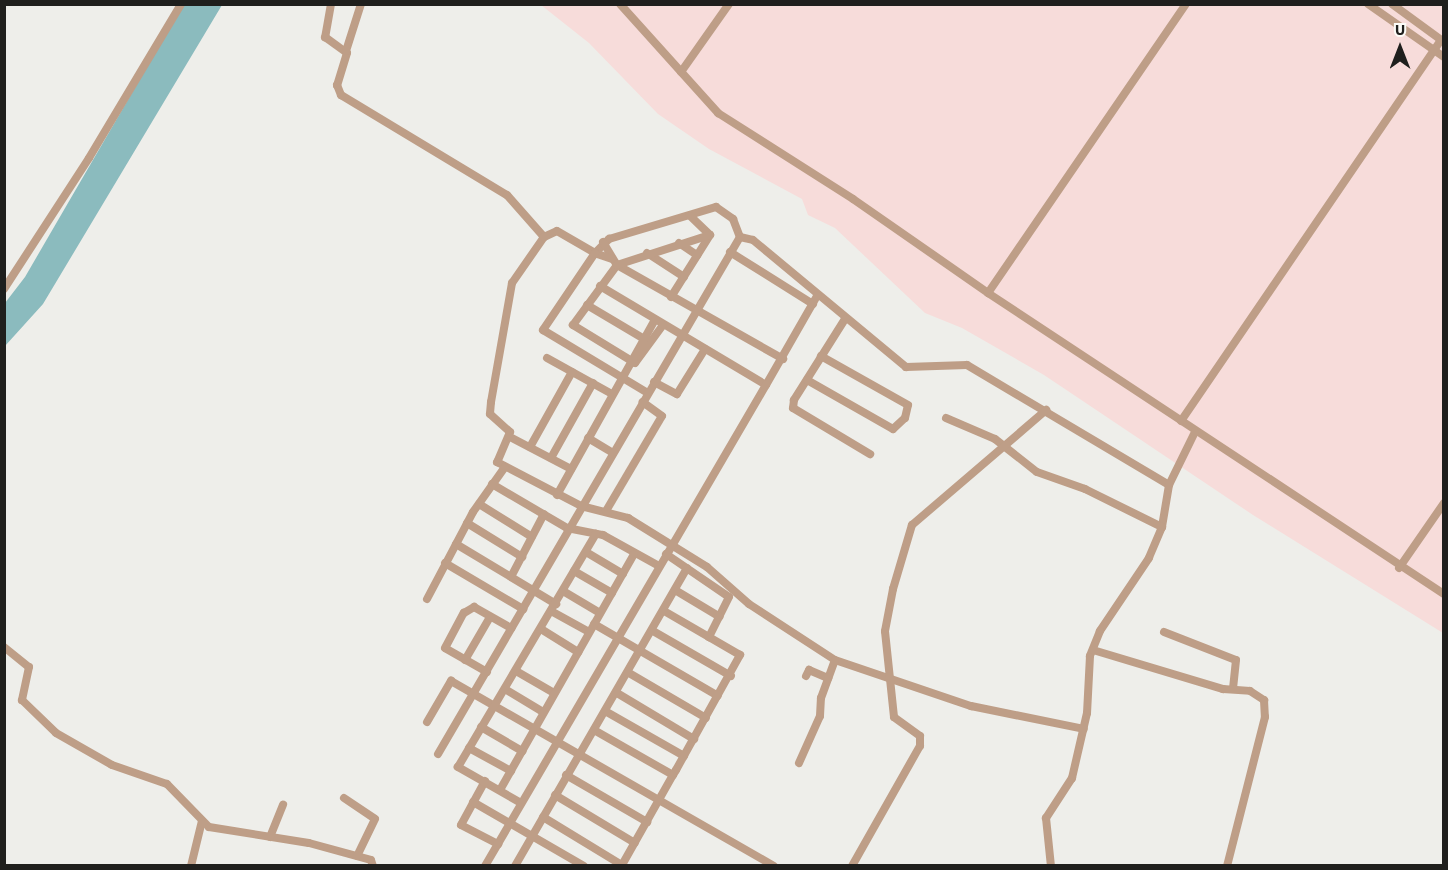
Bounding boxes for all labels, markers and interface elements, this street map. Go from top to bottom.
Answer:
north arrow [1370,18,1430,78]
text: U [1395,19,1405,41]

